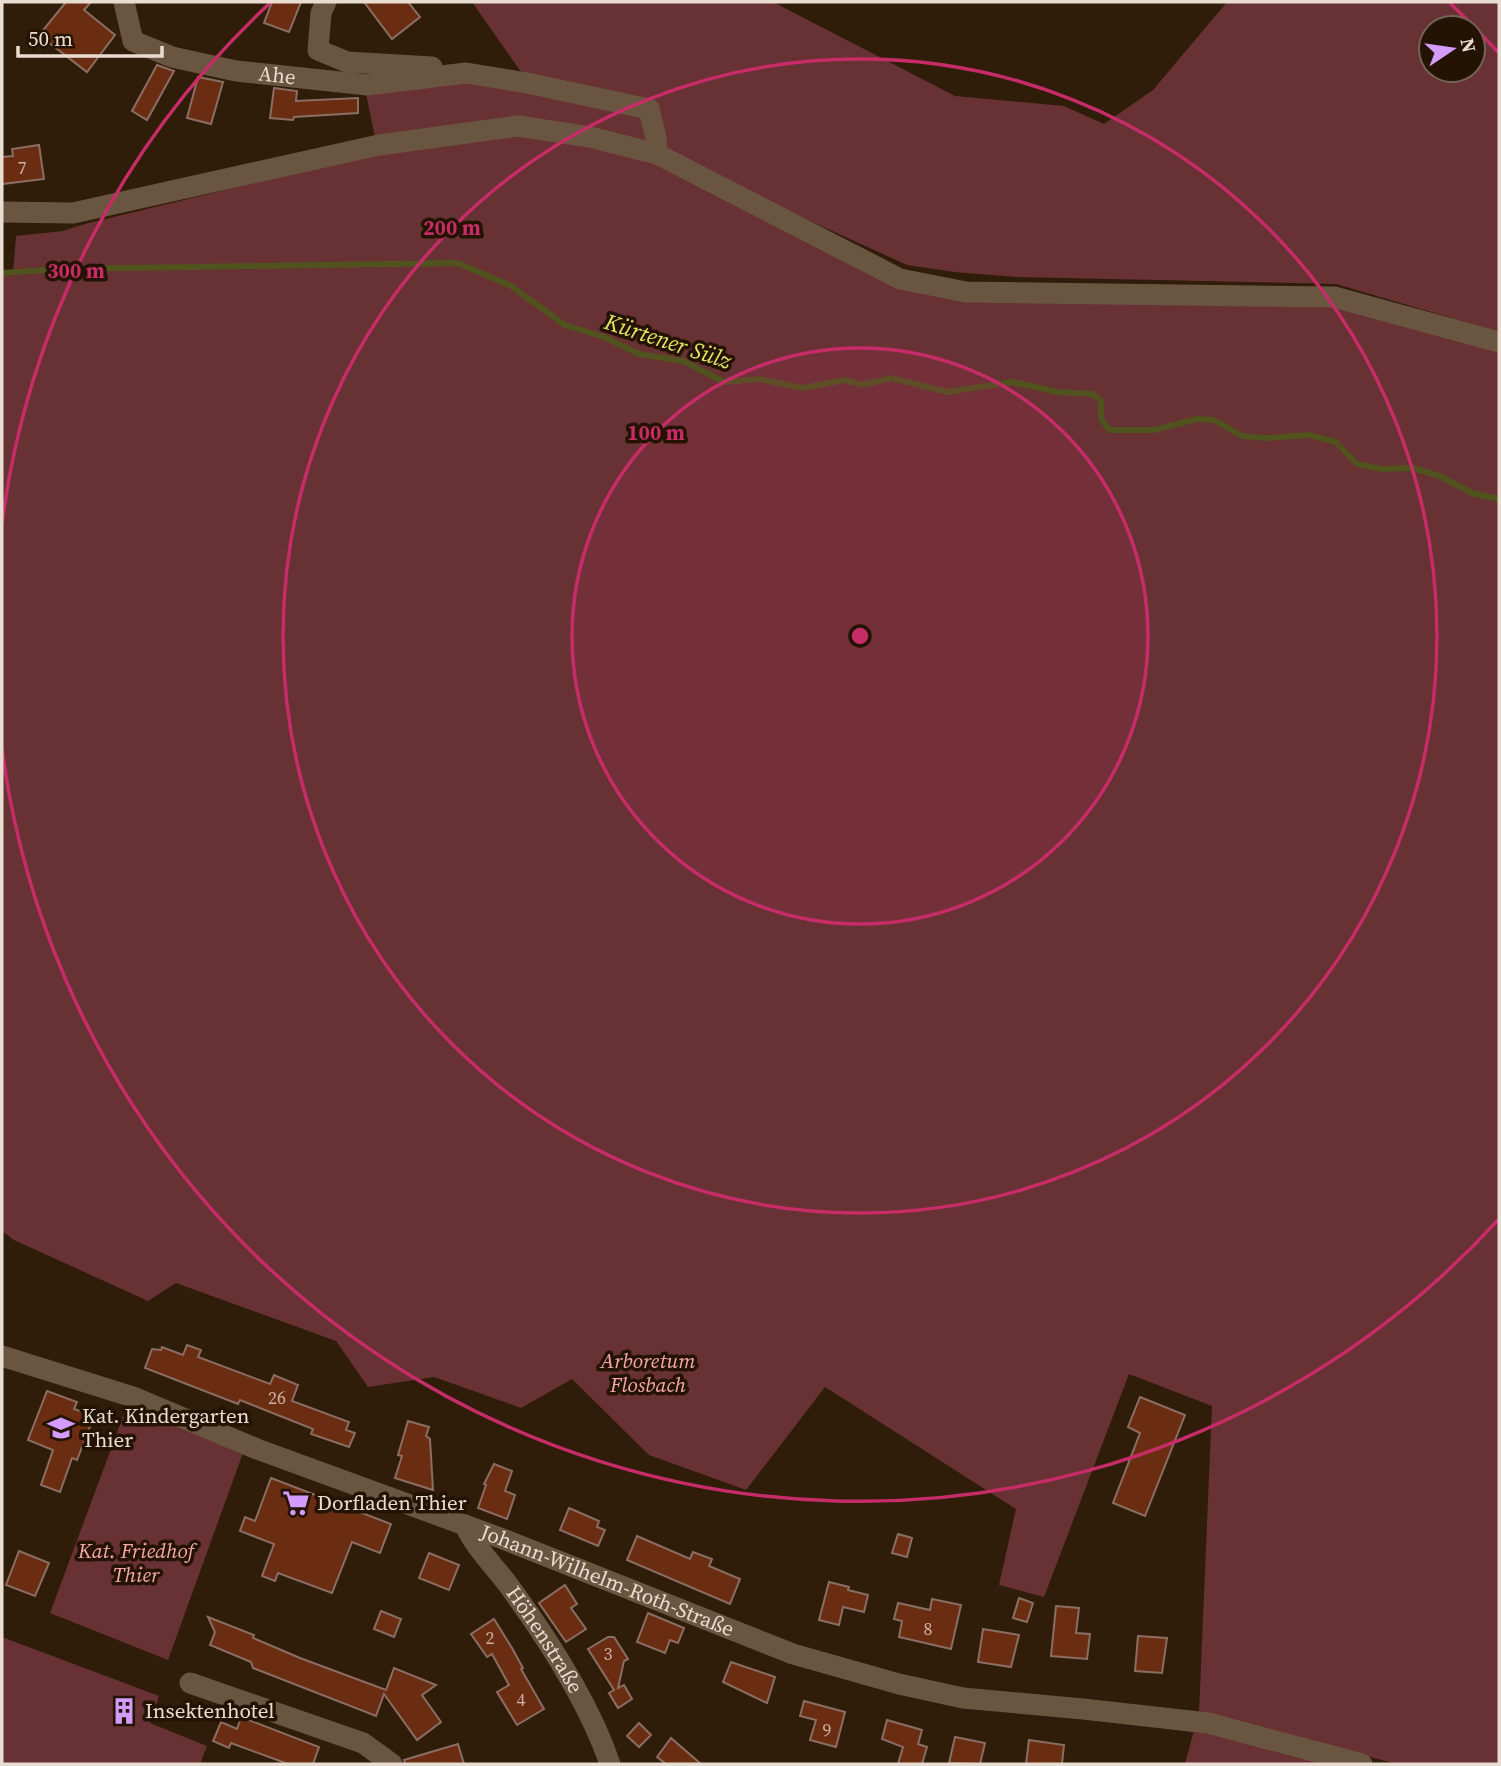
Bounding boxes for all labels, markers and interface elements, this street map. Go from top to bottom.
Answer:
scale bar [18,14,161,58]
north arrow [1417,14,1487,84]
text: 50 m [28,24,73,53]
text: N [1454,36,1483,55]
street label: Ahe [257,58,297,91]
house number: 7 [18,155,27,180]
text: 200 m [423,213,481,242]
text: 300 m [47,256,105,285]
water label: Kürtener Sülz [600,305,737,377]
text: 100 m [627,418,685,447]
centre of rings [848,624,872,648]
park label: Arboretum Flosbach [599,1346,696,1399]
house number: 26 [268,1385,286,1410]
place label: Kat. Kindergarten Thier [82,1401,250,1454]
school or university icon: Kat. Kindergarten Thier [46,1413,76,1443]
supermarket icon: Dorfladen Thier [281,1488,311,1518]
place label: Dorfladen Thier [317,1488,467,1517]
street label: Johann-Wilhelm-Roth-Straße [476,1517,739,1643]
park label: Kat. Friedhof Thier [77,1536,198,1589]
street label: Höhenstraße [500,1580,590,1698]
house number: 8 [924,1616,933,1641]
house number: 2 [486,1625,495,1650]
house number: 3 [604,1641,613,1666]
house number: 4 [517,1687,526,1712]
building icon: Insektenhotel [109,1696,139,1726]
place label: Insektenhotel [145,1696,274,1725]
house number: 9 [823,1717,832,1742]

